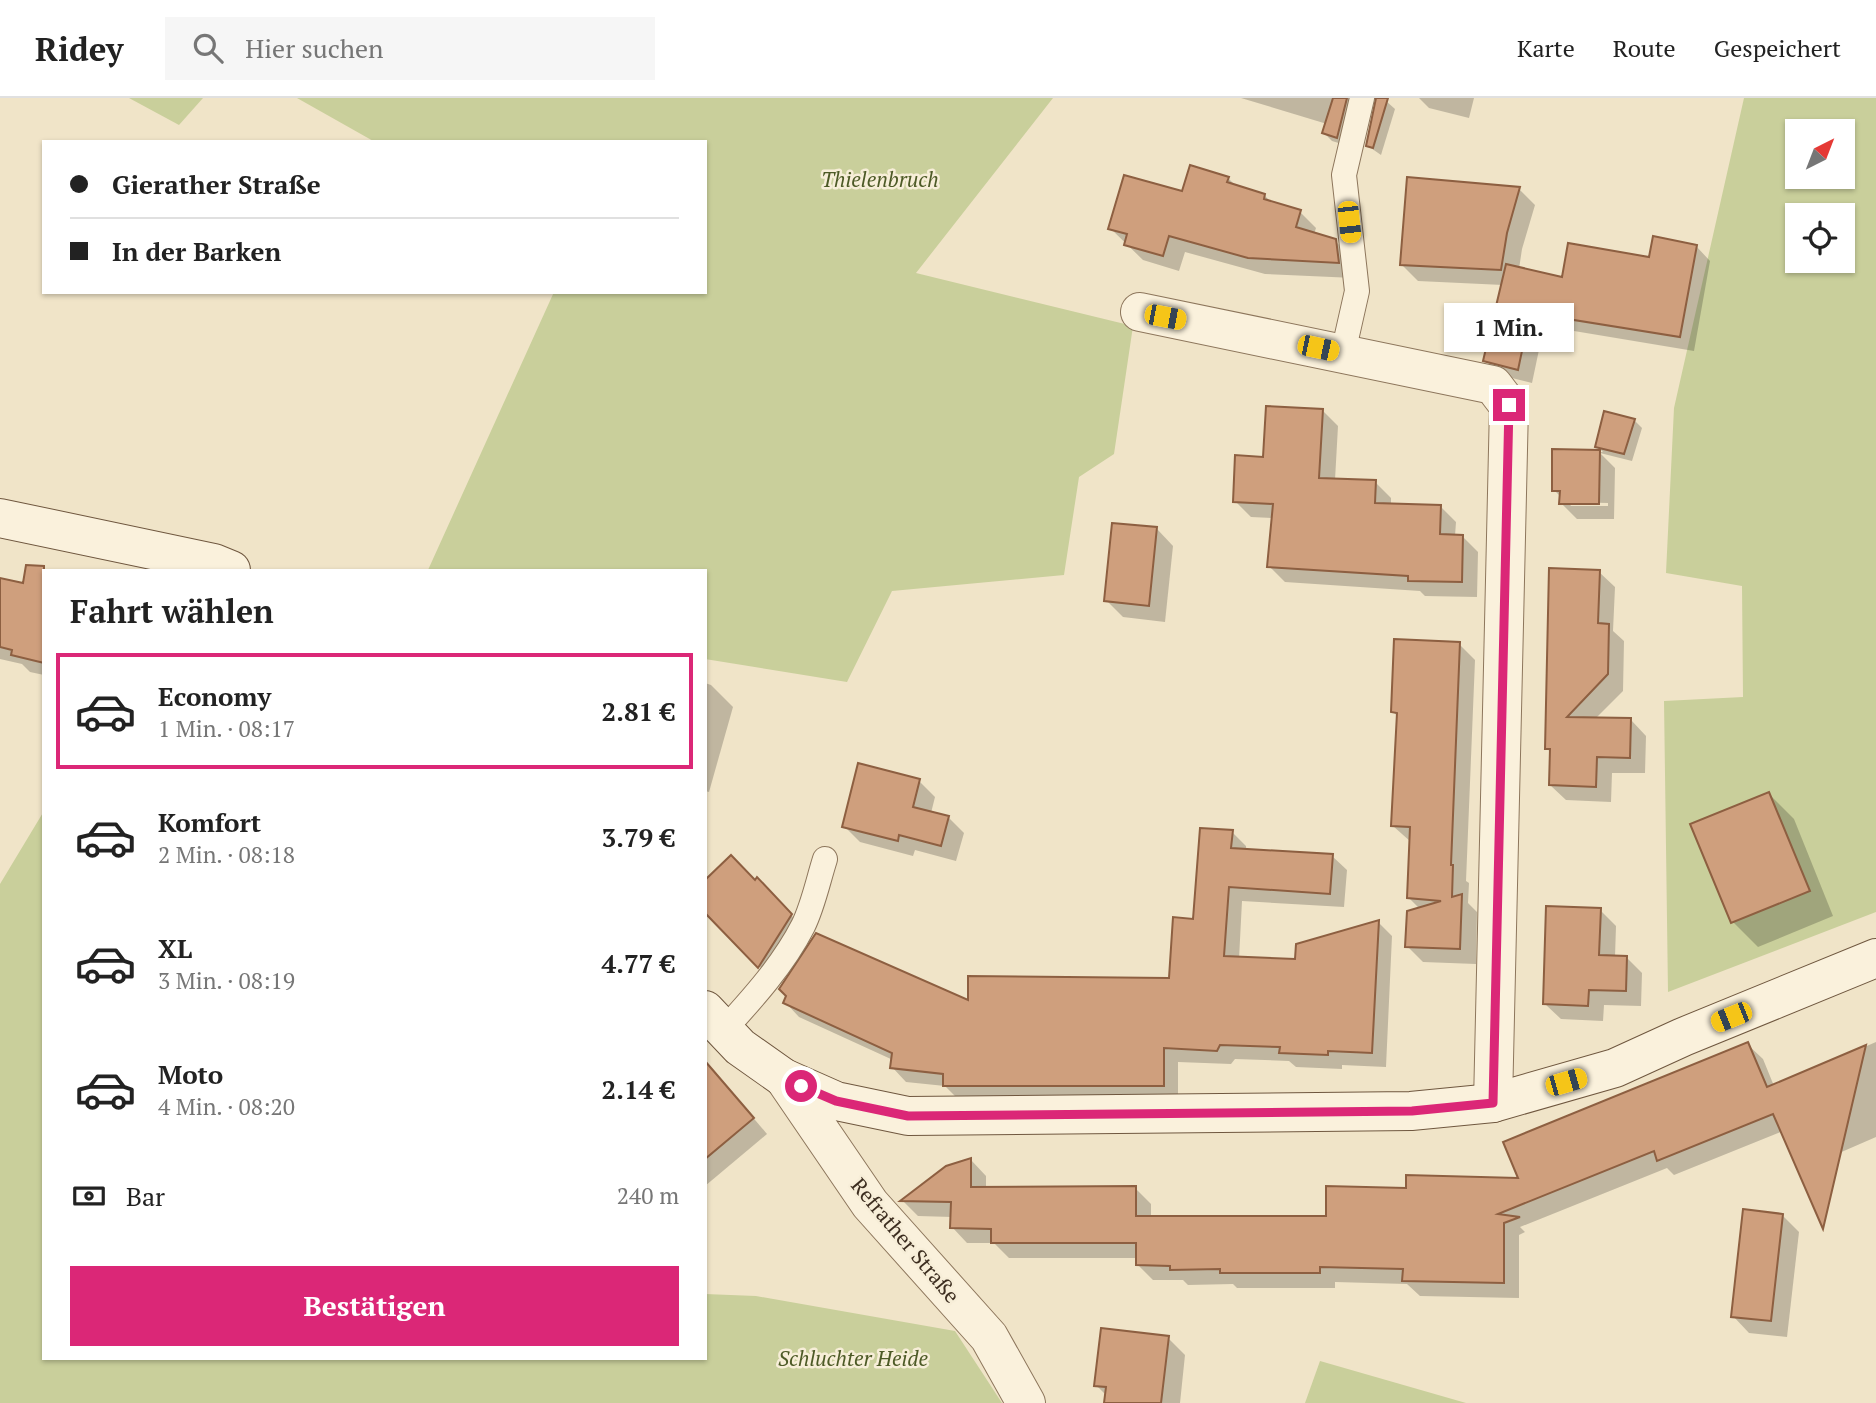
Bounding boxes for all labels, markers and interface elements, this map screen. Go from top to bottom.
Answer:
search box [165,17,655,80]
text: Ridey [35,27,123,70]
icon: search [189,29,227,67]
text: Hier suchen [245,31,384,65]
text: Karte [1517,32,1575,64]
text: Route [1613,32,1676,64]
text: Gespeichert [1714,32,1841,64]
north arrow [1785,119,1855,189]
map controls [1785,119,1855,273]
park label: Thielenbruch [821,165,939,193]
text: Gierather Straße [112,167,321,201]
car [1337,200,1362,244]
button: locate [1785,203,1855,273]
text: In der Barken [112,234,281,268]
car [1143,303,1188,331]
callout: 1 Min. [1444,303,1574,352]
text: 1 Min. [1474,312,1544,343]
car [1296,333,1341,363]
route end [1493,389,1525,421]
text: Fahrt wählen [70,590,274,632]
text: Economy [158,679,271,713]
icon: car [74,680,137,743]
text: 2.81 € [602,694,675,728]
text: 1 Min. · 08:17 [158,713,295,744]
text: Komfort [158,805,261,839]
icon: car [74,806,137,869]
text: 3.79 € [602,820,675,854]
text: 2 Min. · 08:18 [158,839,295,870]
text: XL [158,931,192,965]
icon: car [74,932,137,995]
text: 4.77 € [602,946,675,980]
text: 3 Min. · 08:19 [158,965,295,996]
car [1708,999,1755,1035]
text: Moto [158,1057,223,1091]
icon: car [74,1058,137,1121]
car [1543,1066,1590,1098]
route start [785,1070,817,1102]
text: 2.14 € [602,1072,675,1106]
text: 4 Min. · 08:20 [158,1091,295,1122]
street label: Refrather Straße [845,1172,967,1308]
icon: cash [70,1177,108,1215]
text: Bar [126,1179,165,1213]
text: 240 m [617,1180,679,1211]
button: Bestätigen [70,1266,679,1346]
park label: Schluchter Heide [778,1344,928,1372]

